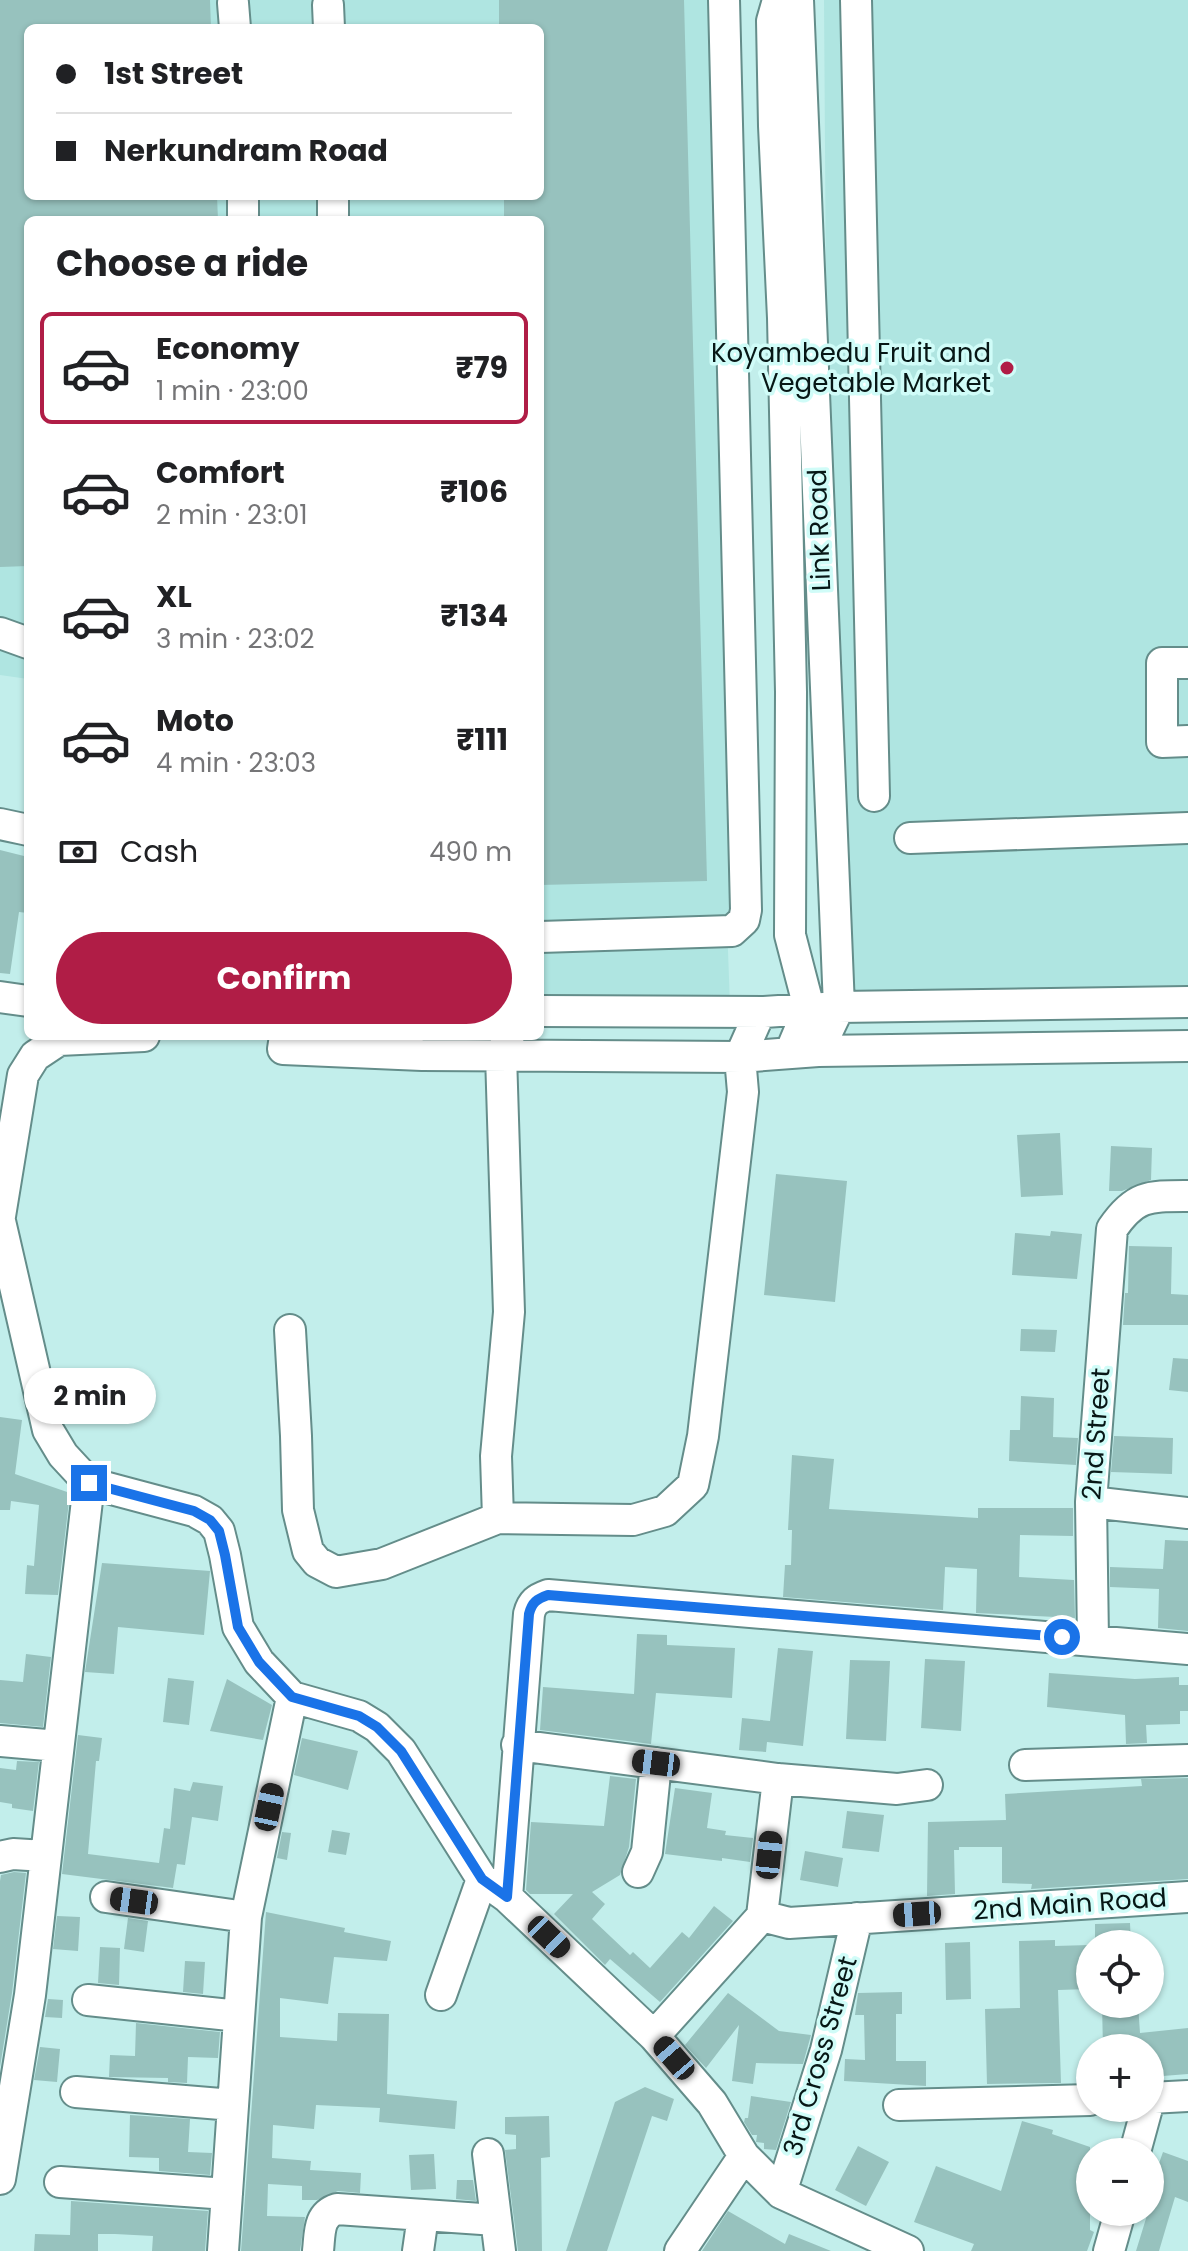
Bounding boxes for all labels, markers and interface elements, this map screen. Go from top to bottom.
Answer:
text: 1st Street [104,52,243,95]
text: Nerkundram Road [104,129,388,172]
text: Choose a ride [56,238,308,289]
text: Economy [156,327,300,370]
icon: car [60,332,132,404]
place label: Koyambedu Fruit and Vegetable Market [711,335,991,401]
text: ₹79 [456,346,508,389]
marker: Koyambedu Fruit and Vegetable Market [998,359,1016,377]
text: 1 min · 23:00 [156,373,309,409]
text: Comfort [156,451,285,494]
icon: car [60,456,132,528]
street label: Link Road [799,468,839,592]
text: ₹106 [440,470,508,513]
text: 2 min · 23:01 [156,497,308,533]
text: XL [156,575,192,618]
icon: car [60,580,132,652]
text: ₹134 [440,594,508,637]
text: 3 min · 23:02 [156,621,315,657]
text: Moto [156,699,234,742]
icon: car [60,704,132,776]
text: ₹111 [456,718,508,761]
text: 4 min · 23:03 [156,745,316,781]
icon: cash [56,830,100,874]
text: Cash [120,830,198,873]
text: 490 m [429,834,512,870]
button: Confirm [56,932,512,1024]
callout: 2 min [23,1367,155,1423]
street label: 2nd Street [1073,1367,1119,1501]
text: 2 min [53,1378,127,1414]
route end [71,1465,107,1501]
route start [1044,1619,1080,1655]
car [631,1748,681,1778]
car [252,1781,286,1833]
car [755,1830,783,1880]
street label: 2nd Main Road [972,1879,1168,1929]
car [109,1886,159,1916]
car [892,1900,942,1928]
car [523,1912,575,1962]
map controls [1076,1930,1164,2226]
button: locate [1076,1930,1164,2018]
street label: 3rd Cross Street [774,1952,866,2160]
car [649,2032,699,2084]
button: + [1076,2034,1164,2122]
button: − [1076,2138,1164,2226]

